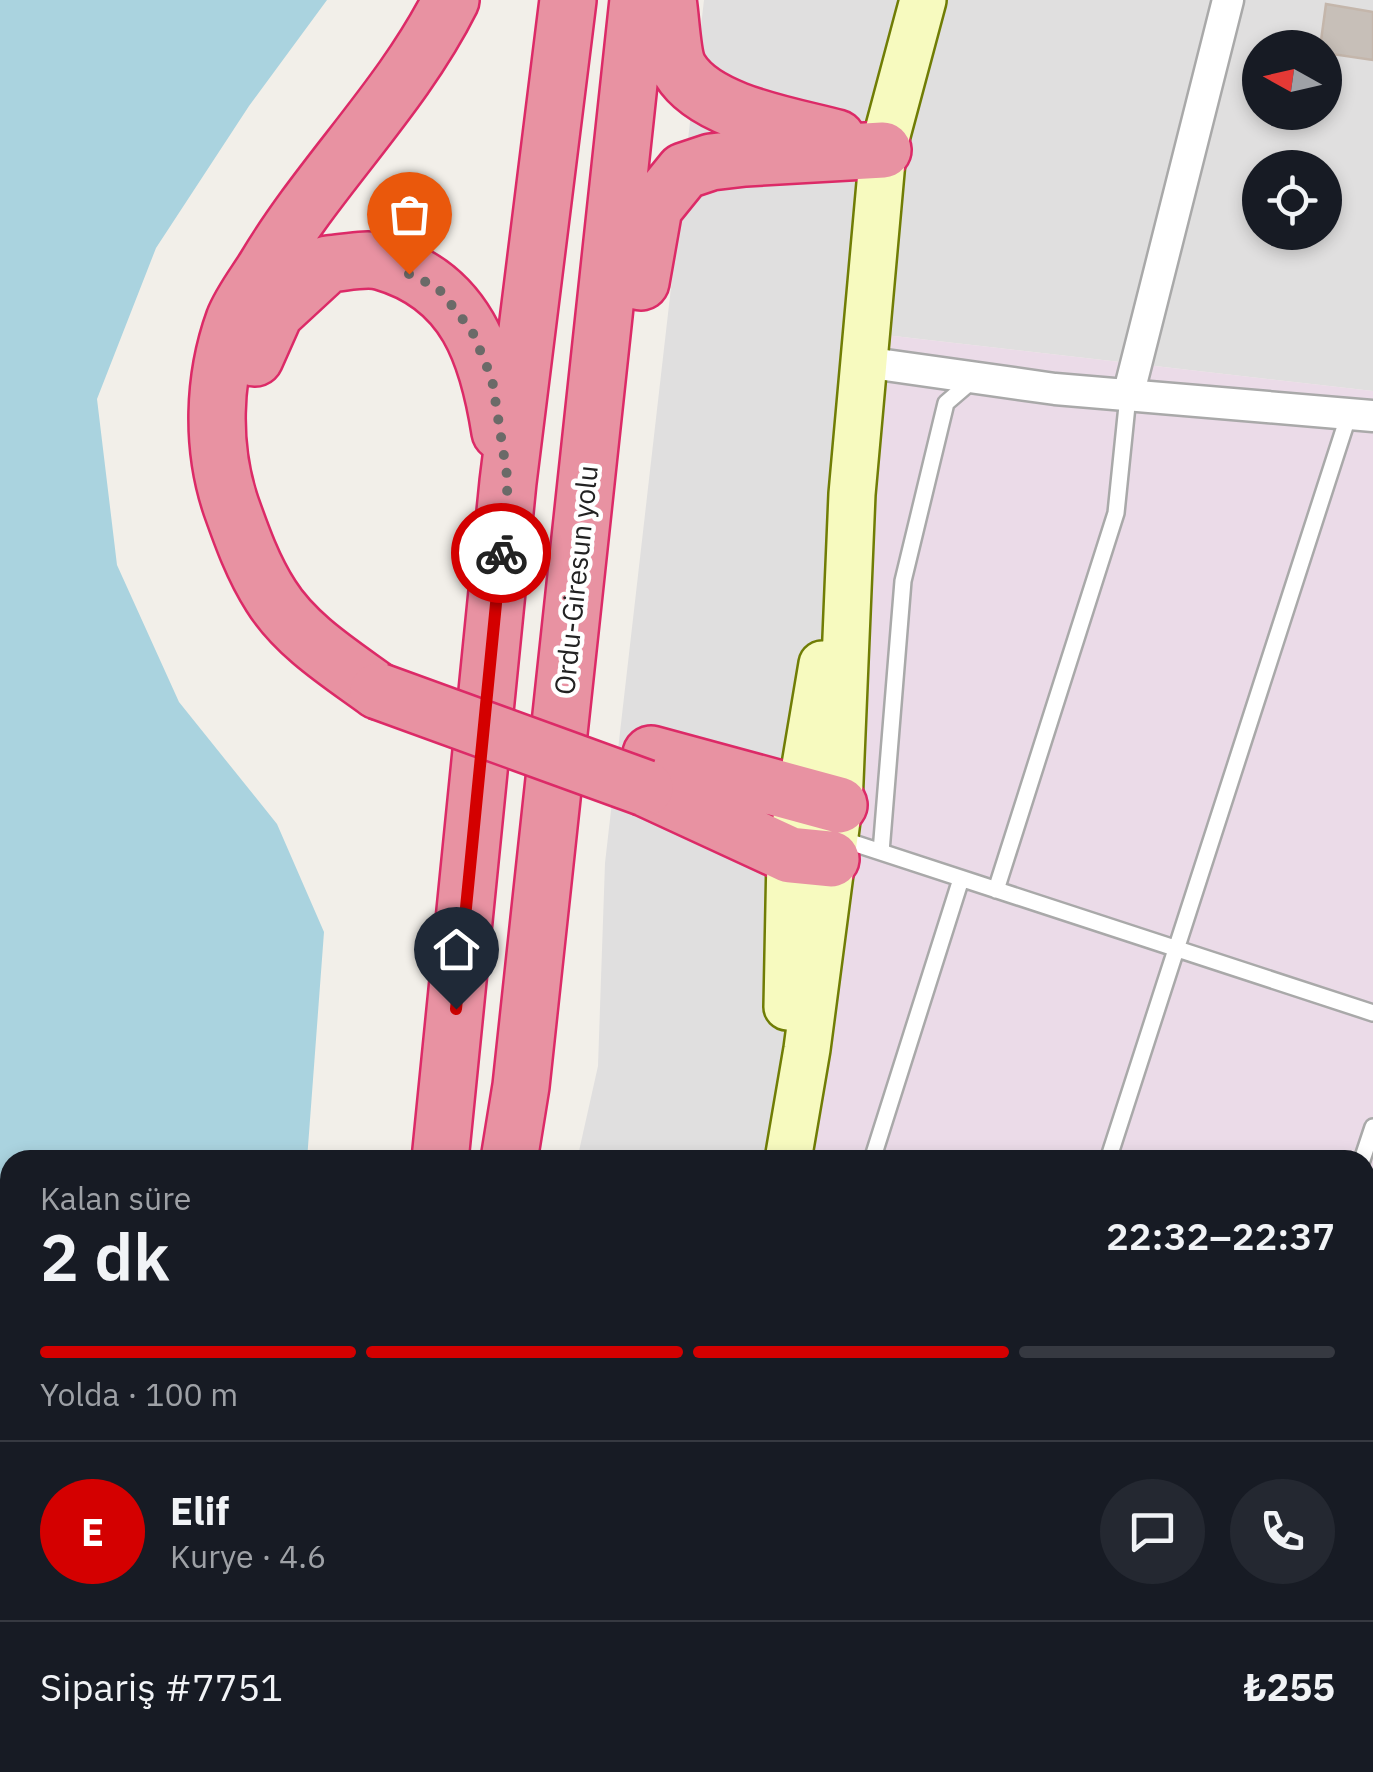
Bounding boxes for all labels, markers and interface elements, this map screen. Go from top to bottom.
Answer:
north arrow [1242,30,1342,130]
map controls [1242,30,1342,250]
button: locate [1242,150,1342,250]
pin [367,172,452,275]
icon: bag [382,187,437,242]
street label: Ordu-Giresun yolu [545,463,606,697]
courier [451,503,551,603]
icon: bike [474,526,529,581]
pin [414,907,499,1010]
icon: home [429,922,484,977]
text: Kalan süre [40,1177,191,1219]
text: 22:32–22:37 [1106,1211,1335,1260]
text: 2 dk [40,1214,170,1299]
text: Yolda · 100 m [40,1373,238,1415]
button: chat [1100,1479,1205,1584]
button: phone [1230,1479,1335,1584]
text: Elif [170,1486,229,1535]
text: E [81,1507,104,1556]
text: Kurye · 4.6 [170,1535,326,1577]
text: Sipariş #7751 [40,1662,283,1711]
text: ₺255 [1243,1662,1335,1711]

